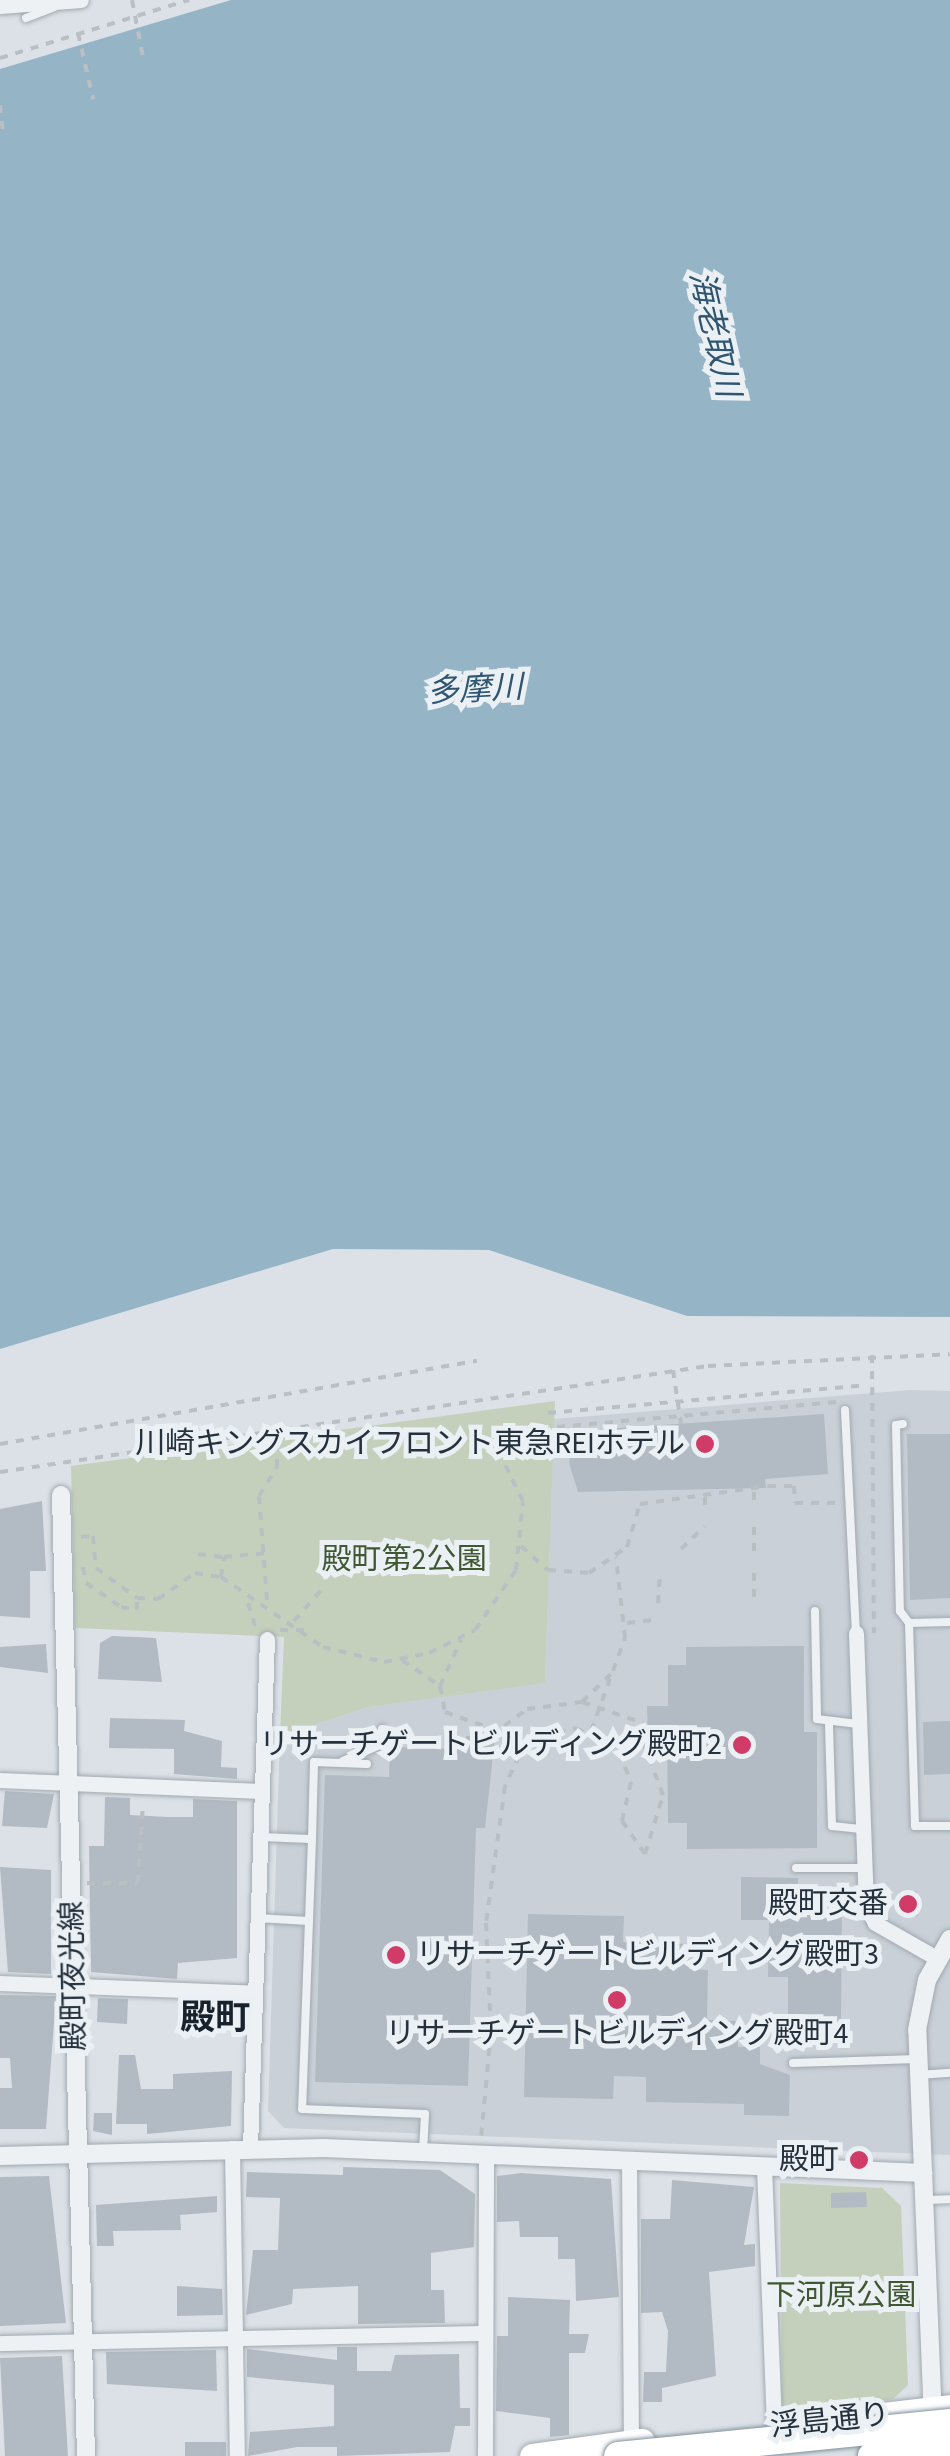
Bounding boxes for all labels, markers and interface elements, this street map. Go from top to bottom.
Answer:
water label: 海老取川 [681,267,747,401]
water label: 多摩川 [426,668,524,712]
place label: 川崎キングスカイフロント東急REIホテル [134,1426,685,1462]
marker: 川崎キングスカイフロント東急REIホテル [694,1433,716,1455]
park label: 殿町第2公園 [322,1542,486,1578]
place label: リサーチゲートビルディング殿町2 [257,1727,722,1763]
marker: リサーチゲートビルディング殿町2 [731,1734,753,1756]
place label: 殿町交番 [768,1886,888,1922]
marker: 殿町交番 [897,1893,919,1915]
street label: 殿町夜光線 [55,1901,93,2051]
place label: リサーチゲートビルディング殿町3 [416,1937,881,1973]
marker: リサーチゲートビルディング殿町3 [385,1944,407,1966]
marker: リサーチゲートビルディング殿町4 [606,1989,628,2011]
district label: 殿町 [180,1997,250,2039]
place label: リサーチゲートビルディング殿町4 [385,2016,849,2052]
place label: 殿町 [779,2142,839,2178]
marker: 殿町 [848,2149,870,2171]
park label: 下河原公園 [766,2278,916,2314]
street label: 浮島通り [768,2397,892,2445]

